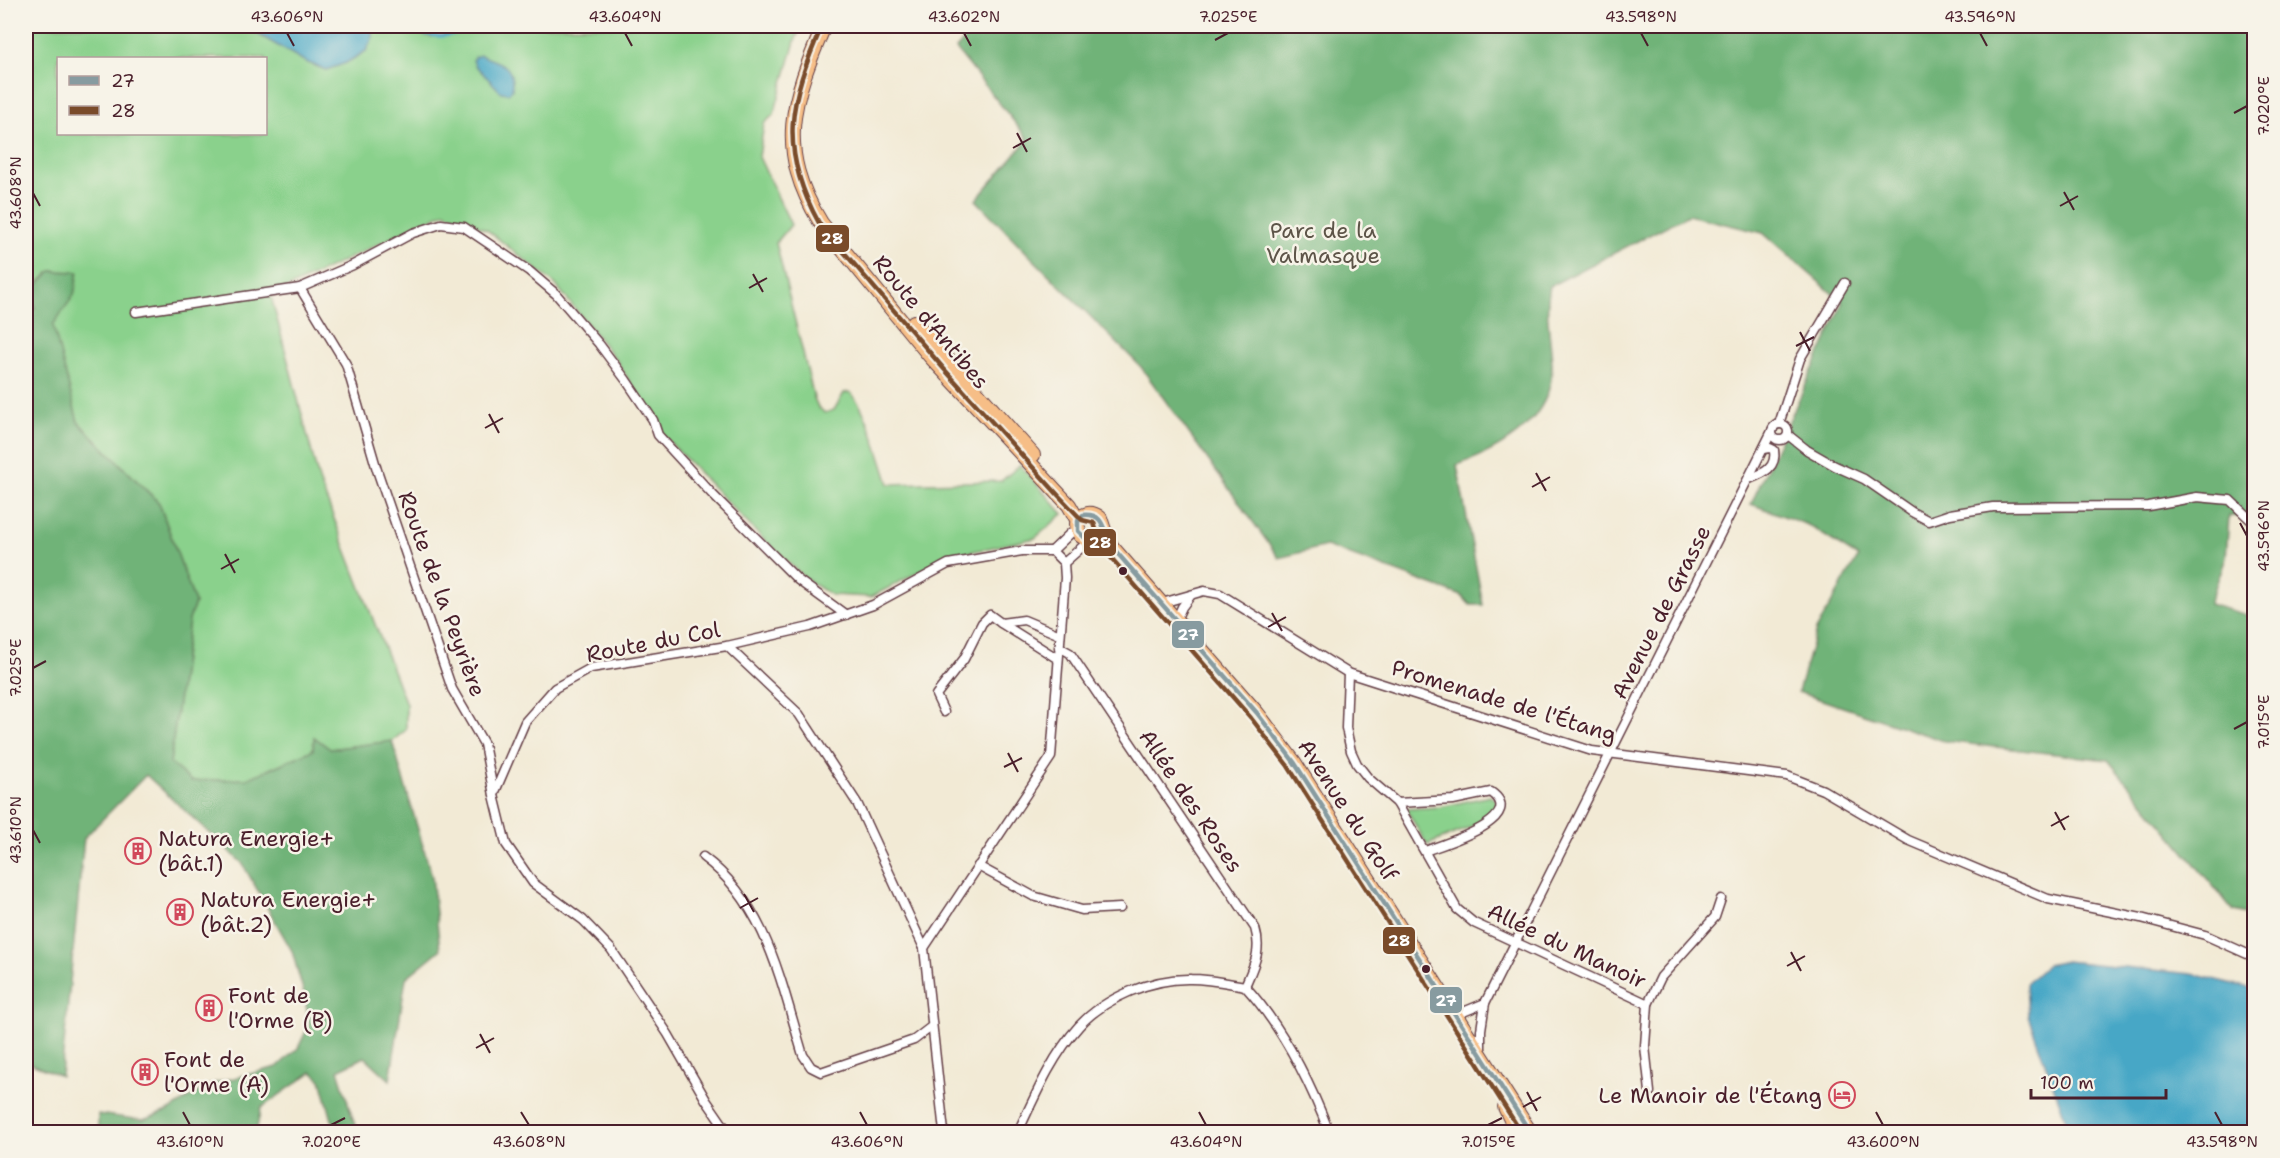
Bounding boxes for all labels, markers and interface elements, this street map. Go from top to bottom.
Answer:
text: 43.606°N [250,7,324,27]
text: 43.604°N [589,7,661,27]
text: 43.602°N [928,7,1000,27]
text: 7.025°E [1199,7,1257,27]
text: 43.598°N [1605,7,1677,27]
text: 43.596°N [1944,7,2016,27]
legend [57,57,267,135]
text: 27 [111,69,135,93]
text: 7.020°E [2254,76,2274,136]
text: 28 [111,99,136,123]
text: 43.608°N [6,156,26,230]
park label: Parc de la Valmasque [1266,216,1380,270]
line badge: 28 [815,224,850,253]
text: 28 [821,228,843,249]
street label: Route d'Antibes [866,249,996,395]
street label: Route de la Peyrière [391,487,493,701]
text: 43.596°N [2254,500,2274,572]
street label: Avenue de Grasse [1605,520,1717,704]
line badge: 28 [1083,528,1117,557]
text: 28 [1089,532,1111,553]
unlabelled marker [1117,565,1129,577]
street label: Route du Col [583,615,723,669]
line badge: 27 [1171,620,1205,649]
text: 27 [1177,624,1199,645]
text: 7.025°E [6,639,26,697]
street label: Promenade de l'Étang [1388,653,1620,749]
text: 7.015°E [2254,695,2274,750]
street label: Allée des Roses [1132,724,1250,878]
street label: Avenue du Golf [1291,734,1405,887]
text: 43.610°N [6,796,26,864]
place label: Natura Energie+ (bât.1) [158,824,335,878]
building icon: Natura Energie+ (bât.1) [123,836,153,866]
place label: Natura Energie+ (bât.2) [200,885,377,939]
street label: Allée du Manoir [1483,896,1651,996]
building icon: Natura Energie+ (bât.2) [165,897,195,927]
line badge: 28 [1382,926,1416,955]
text: 28 [1388,930,1410,951]
unlabelled marker [1420,963,1432,975]
place label: Font de l'Orme (B) [228,981,332,1035]
line badge: 27 [1429,986,1463,1014]
text: 27 [1435,990,1457,1011]
building icon: Font de l'Orme (B) [194,993,224,1023]
place label: Font de l'Orme (A) [164,1045,269,1099]
building icon: Font de l'Orme (A) [130,1057,160,1087]
scale bar [2031,1062,2166,1100]
text: 100 m [2040,1071,2094,1095]
hotel icon: Le Manoir de l'Étang [1827,1080,1857,1110]
place label: Le Manoir de l'Étang [1598,1081,1822,1110]
text: 43.610°N [156,1132,224,1152]
text: 7.020°E [301,1132,361,1152]
text: 43.608°N [492,1132,566,1152]
text: 43.606°N [830,1132,904,1152]
text: 43.604°N [1170,1132,1242,1152]
text: 7.015°E [1461,1132,1516,1152]
text: 43.600°N [1846,1132,1920,1152]
text: 43.598°N [2186,1132,2258,1152]

